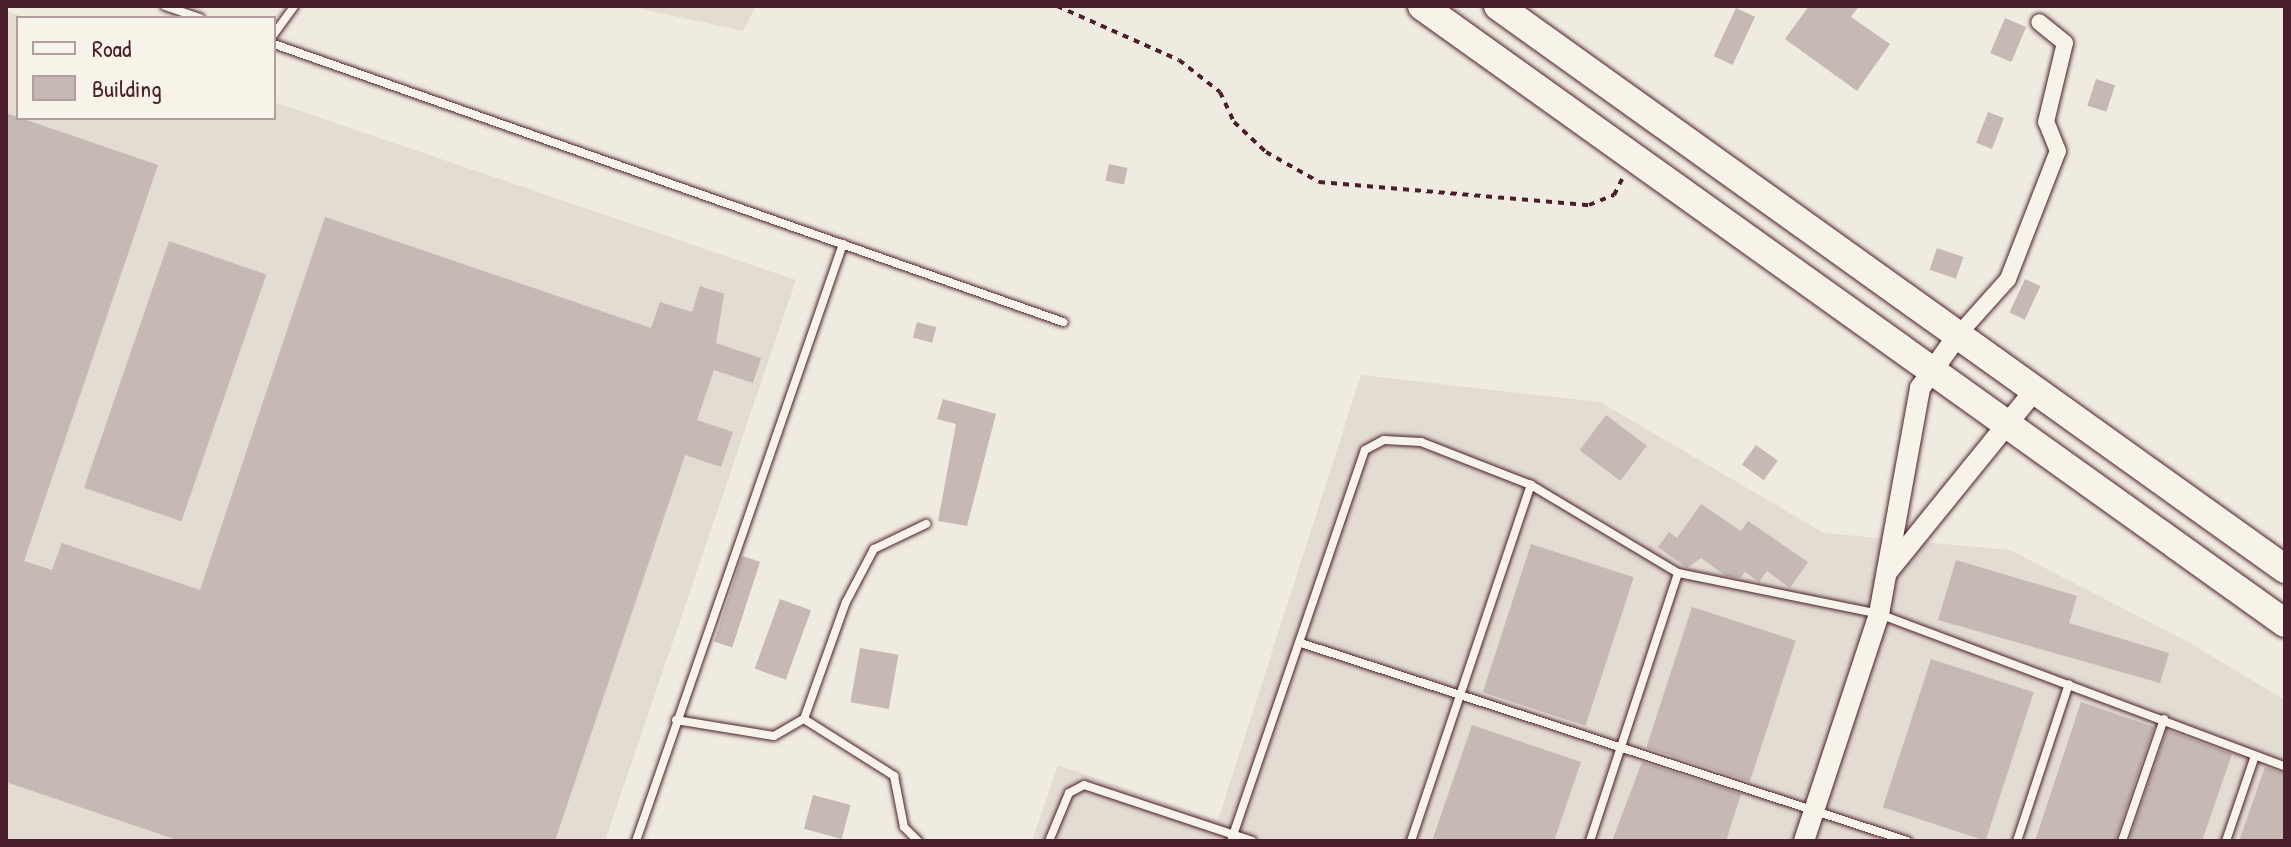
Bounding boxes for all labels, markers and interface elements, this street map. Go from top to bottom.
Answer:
legend [16,16,276,120]
text: Road [92,32,131,64]
text: Building [92,72,162,104]

